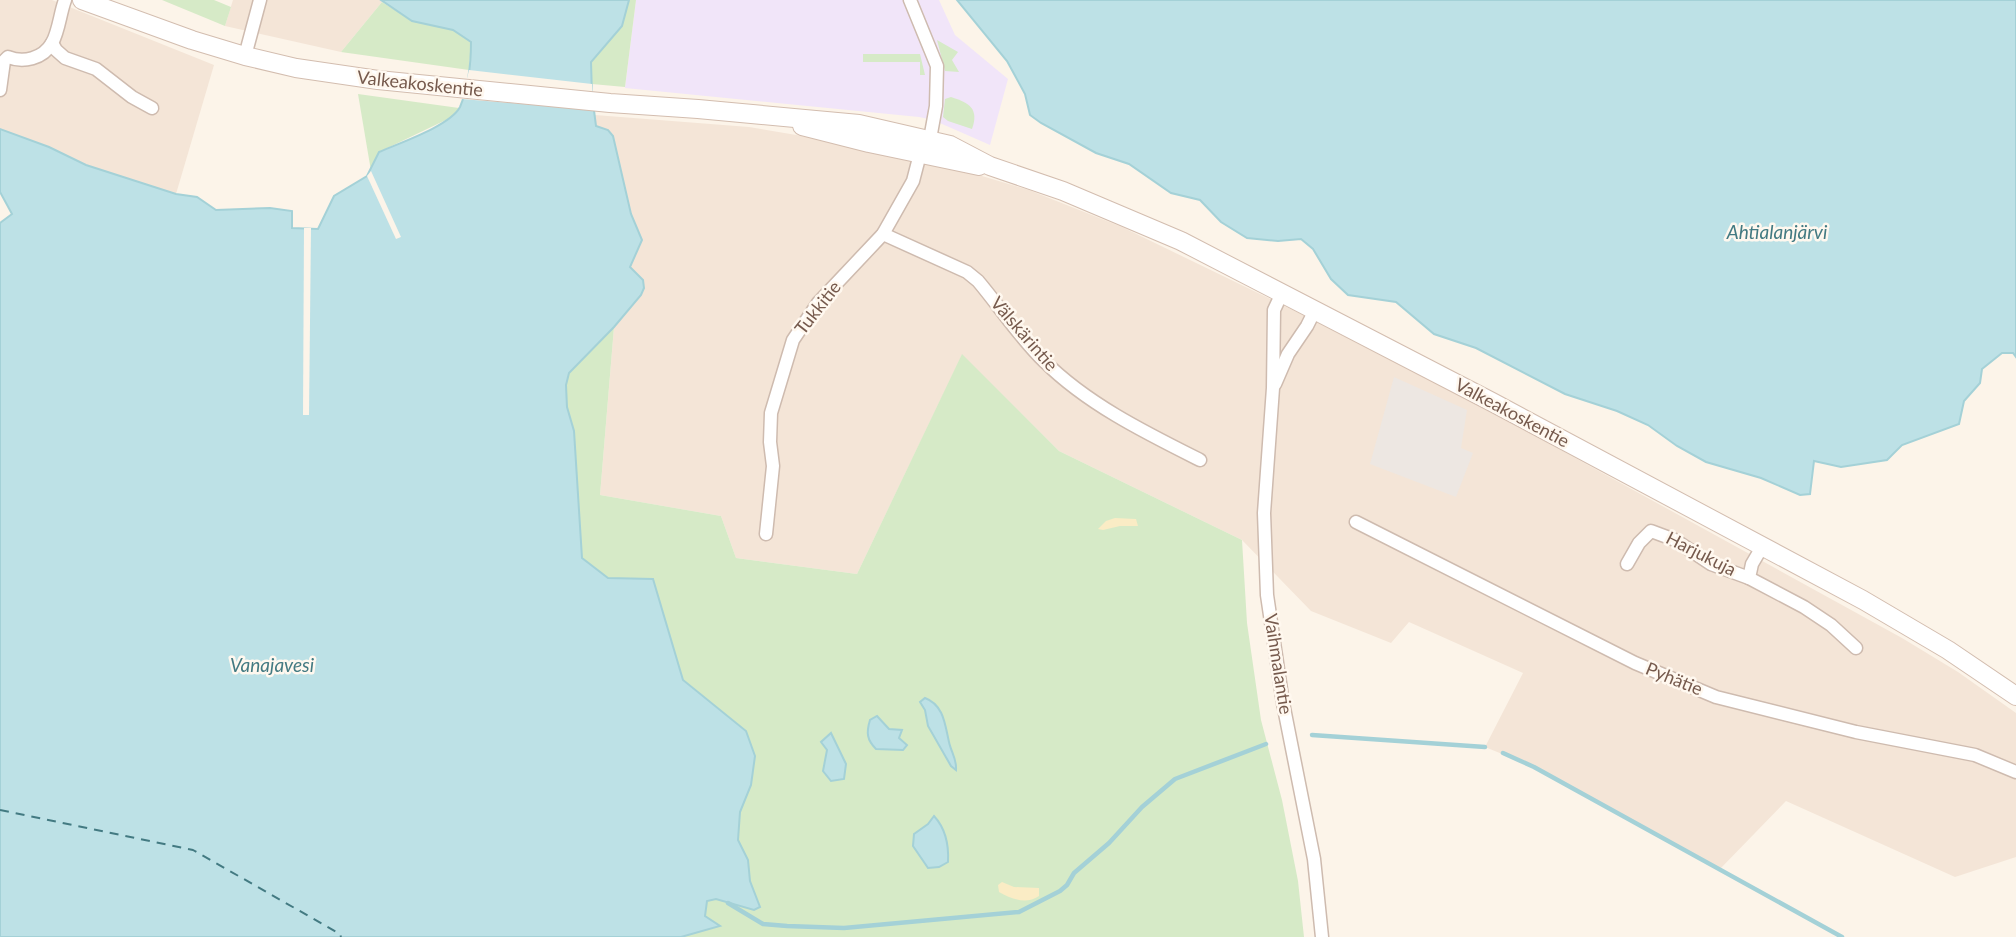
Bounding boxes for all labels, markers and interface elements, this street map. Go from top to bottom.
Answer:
street label: Valkeakoskentie [356,65,484,101]
water label: Ahtialanjärvi [1726,220,1828,243]
street label: Tukkitie [789,276,845,339]
street label: Välskärintie [986,292,1063,375]
street label: Valkeakoskentie [1451,373,1573,452]
street label: Harjukuja [1663,526,1740,580]
street label: Vaihmalantie [1260,612,1298,716]
water label: Vanajavesi [230,653,315,676]
street label: Pyhätie [1643,657,1706,699]

